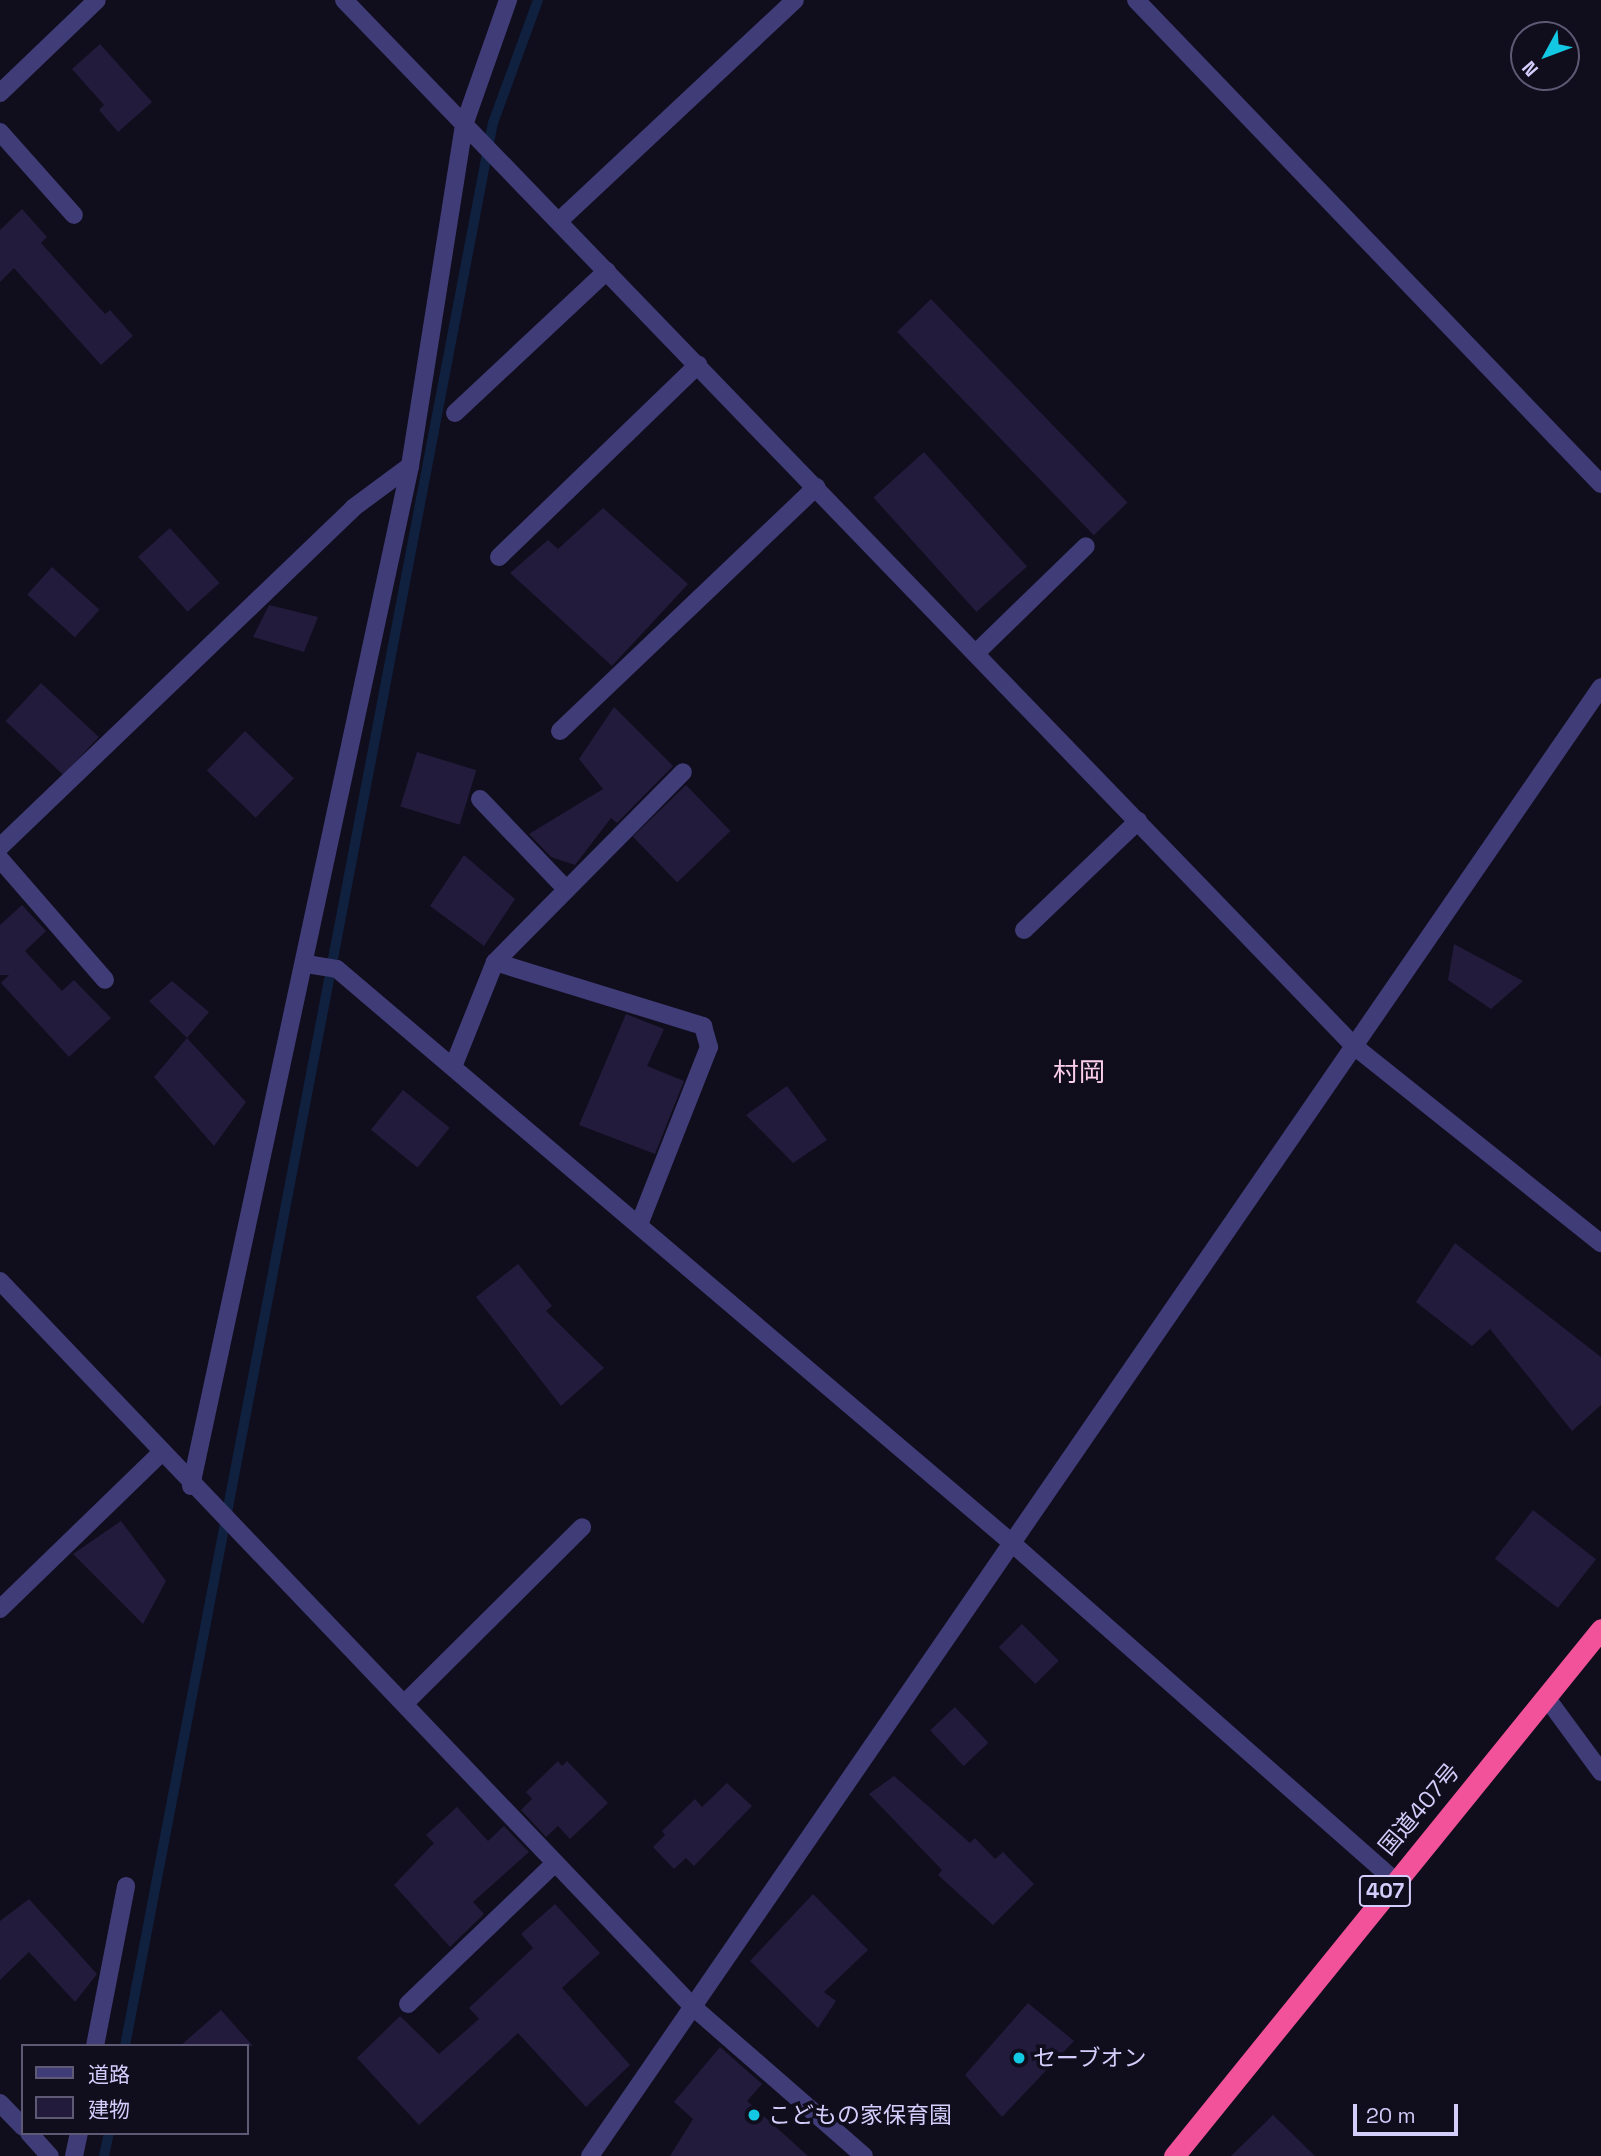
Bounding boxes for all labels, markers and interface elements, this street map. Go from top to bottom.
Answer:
north arrow [1510,21,1580,91]
text: N [1517,56,1544,82]
district label: 村岡 [1053,1057,1105,1089]
street label: 国道407号 [1373,1758,1465,1860]
road number: 407 [1359,1874,1411,1909]
legend [21,2044,248,2135]
place label: セーブオン [1033,2044,1148,2072]
marker: セーブオン [1011,2050,1027,2066]
text: 道路 [88,2061,130,2088]
scale bar [1356,2090,1461,2134]
text: 建物 [88,2096,130,2123]
place label: こどもの家保育園 [768,2101,952,2129]
text: 20 m [1366,2102,1416,2129]
marker: こどもの家保育園 [746,2107,762,2123]

